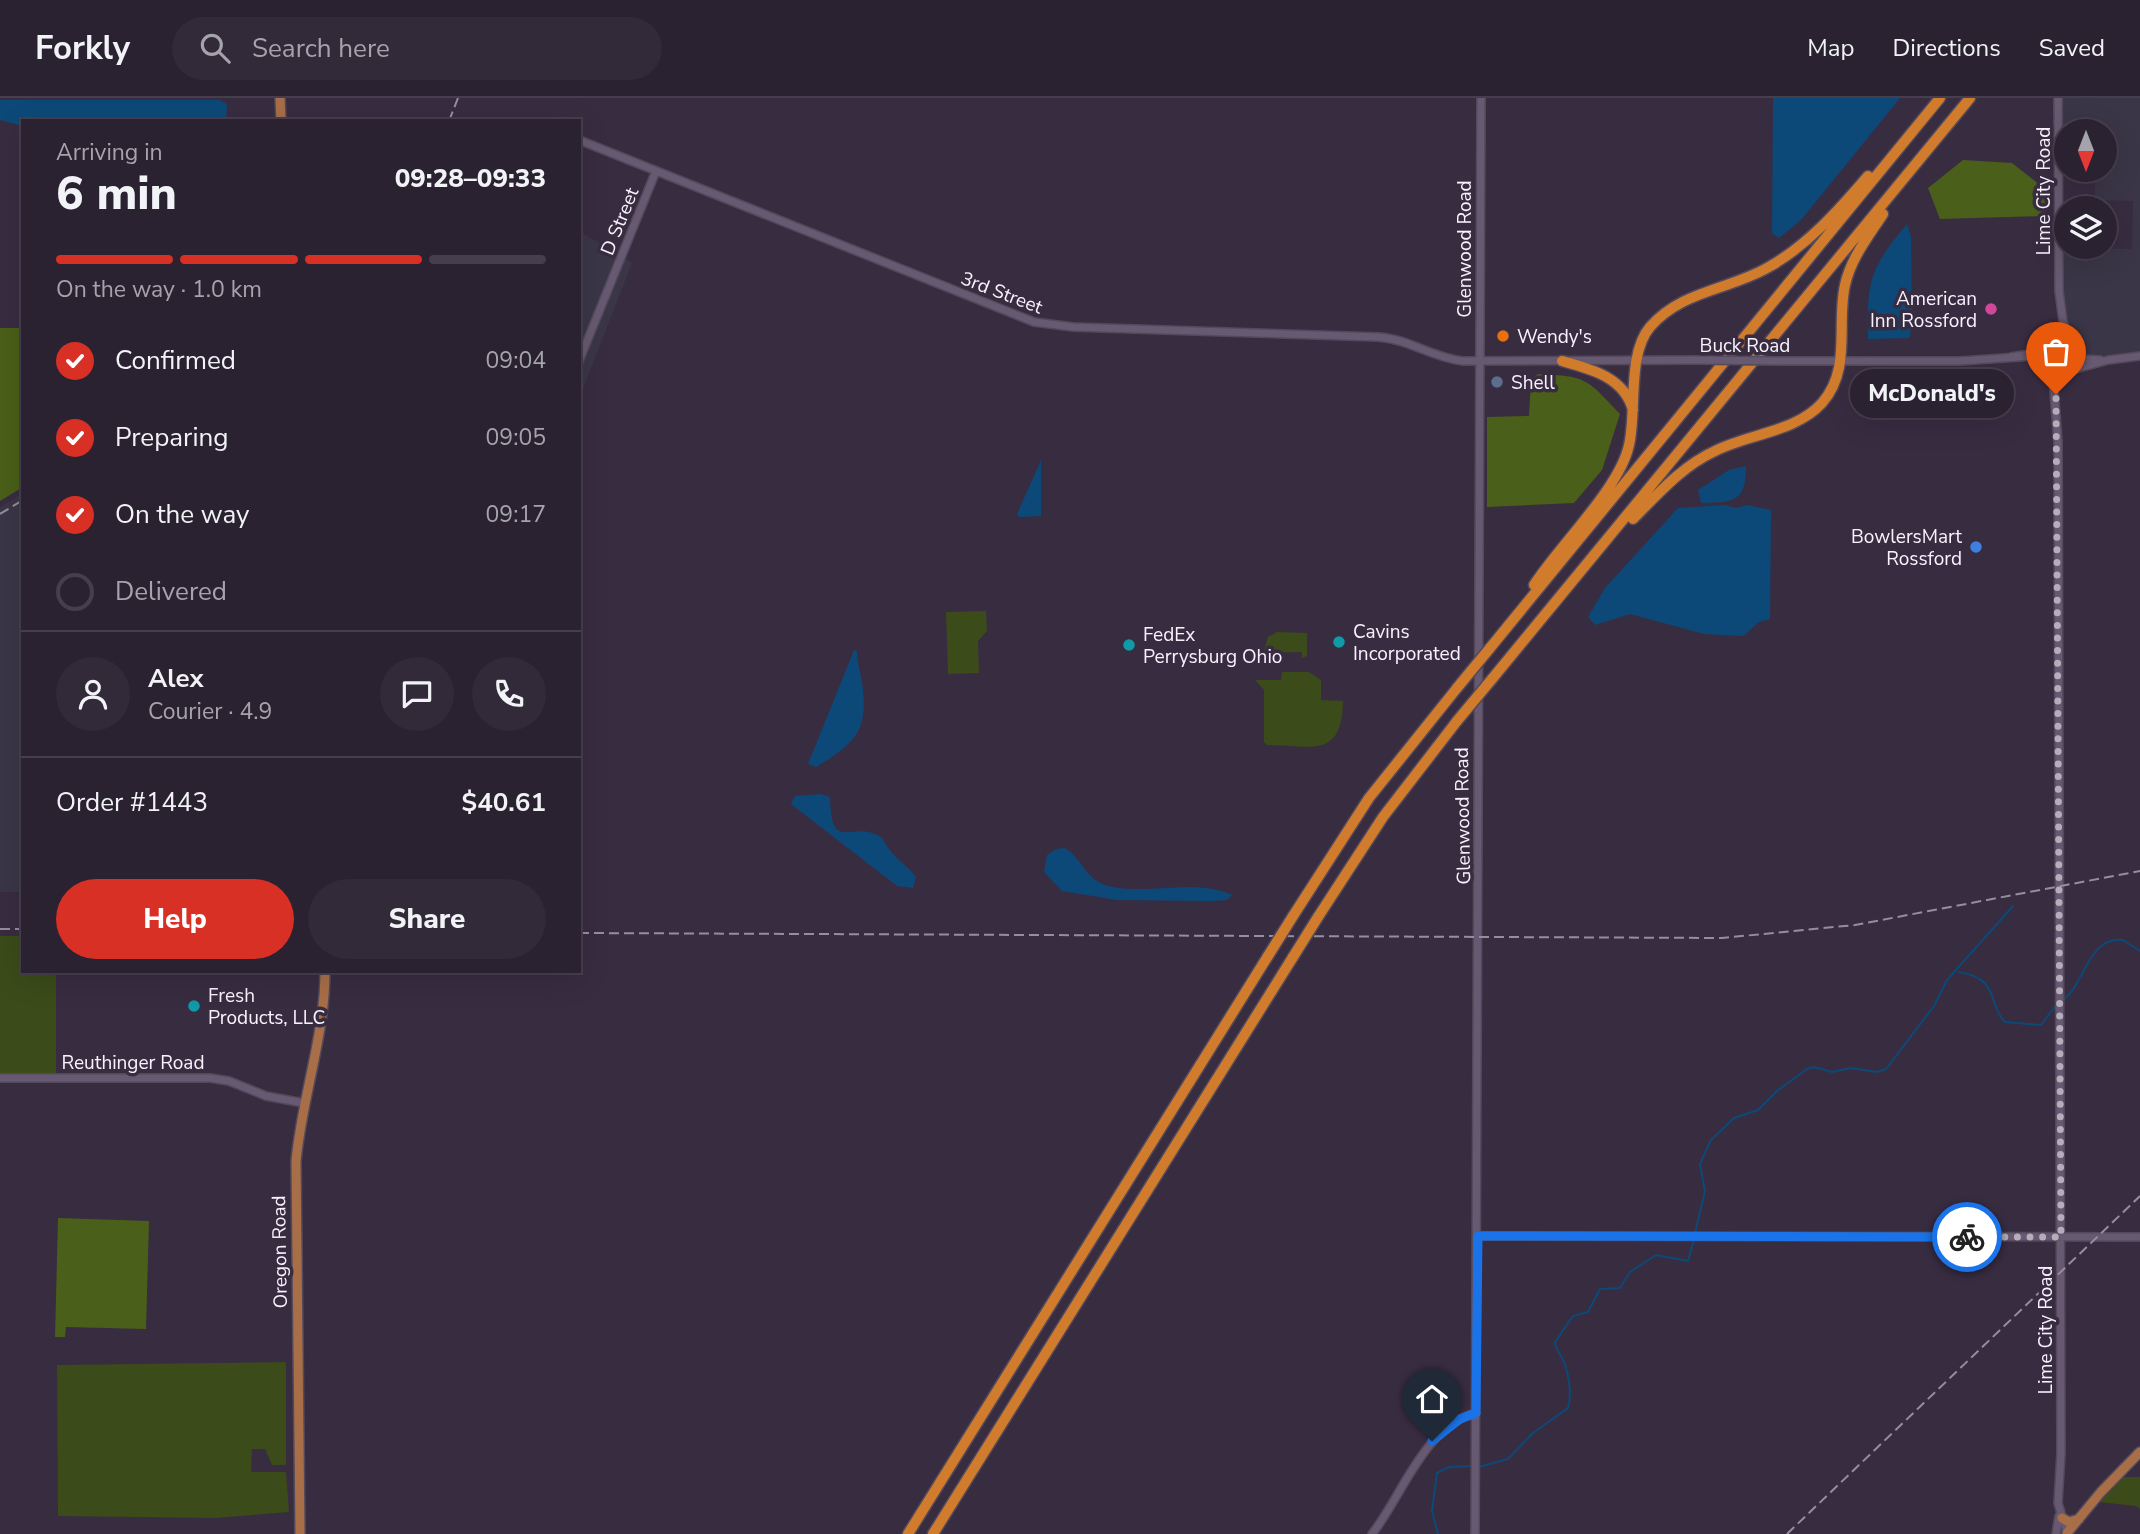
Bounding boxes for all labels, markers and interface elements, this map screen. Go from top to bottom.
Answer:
search box [172,17,662,80]
text: Forkly [35,26,130,71]
icon: search [196,29,234,67]
text: Search here [252,31,390,66]
text: Map [1807,32,1854,64]
text: Directions [1892,32,2001,64]
text: Saved [2039,32,2105,64]
north arrow [2054,119,2118,182]
map controls [2054,119,2117,259]
street label: Lime City Road [2031,127,2057,255]
text: Arriving in [56,137,163,168]
text: 09:28–09:33 [395,161,546,196]
text: 6 min [56,162,177,225]
street label: Glenwood Road [1452,180,1478,318]
street label: D Street [595,183,645,259]
button: layers [2054,196,2117,259]
street label: 3rd Street [957,265,1047,321]
text: On the way · 1.0 km [56,274,262,305]
place label: American Inn Rossford [1870,286,1977,334]
marker: American Inn Rossford [1983,301,1999,317]
pin [2026,322,2086,394]
place label: Wendy's [1517,324,1592,350]
marker: Wendy's [1495,328,1511,344]
street label: Buck Road [1700,333,1790,359]
icon: bag [2037,333,2075,371]
icon: check [56,342,94,380]
text: Confirmed [115,343,236,378]
text: 09:04 [486,345,546,376]
place label: Shell [1511,370,1555,396]
callout: McDonald's [1850,370,2014,418]
marker: Shell [1489,374,1505,390]
text: McDonald's [1868,378,1996,409]
icon: check [56,419,94,457]
text: Preparing [115,420,228,455]
text: 09:05 [486,422,546,453]
icon: check [56,496,94,534]
text: On the way [115,497,249,532]
text: 09:17 [486,499,546,530]
place label: BowlersMart Rossford [1851,524,1962,572]
marker: BowlersMart Rossford [1968,539,1984,555]
text: Delivered [115,574,227,609]
place label: Cavins Incorporated [1353,619,1461,667]
place label: FedEx Perrysburg Ohio [1143,622,1282,670]
marker: Cavins Incorporated [1331,634,1347,650]
marker: FedEx Perrysburg Ohio [1121,637,1137,653]
button: person [56,657,130,731]
button: chat [380,657,454,731]
button: phone [472,657,546,731]
text: Alex [148,661,204,696]
text: Courier · 4.9 [148,696,272,727]
street label: Glenwood Road [1449,747,1477,885]
text: Order #1443 [56,785,208,820]
text: $40.61 [462,785,546,820]
button: Help [56,879,294,959]
button: Share [308,879,546,959]
place label: Fresh Products, LLC [208,983,325,1031]
marker: Fresh Products, LLC [186,998,202,1014]
street label: Reuthinger Road [61,1050,205,1076]
street label: Oregon Road [266,1195,294,1309]
courier [1932,1202,2002,1272]
icon: bike [1948,1218,1986,1256]
street label: Lime City Road [2033,1266,2059,1394]
pin [1402,1369,1462,1441]
icon: home [1413,1380,1451,1418]

